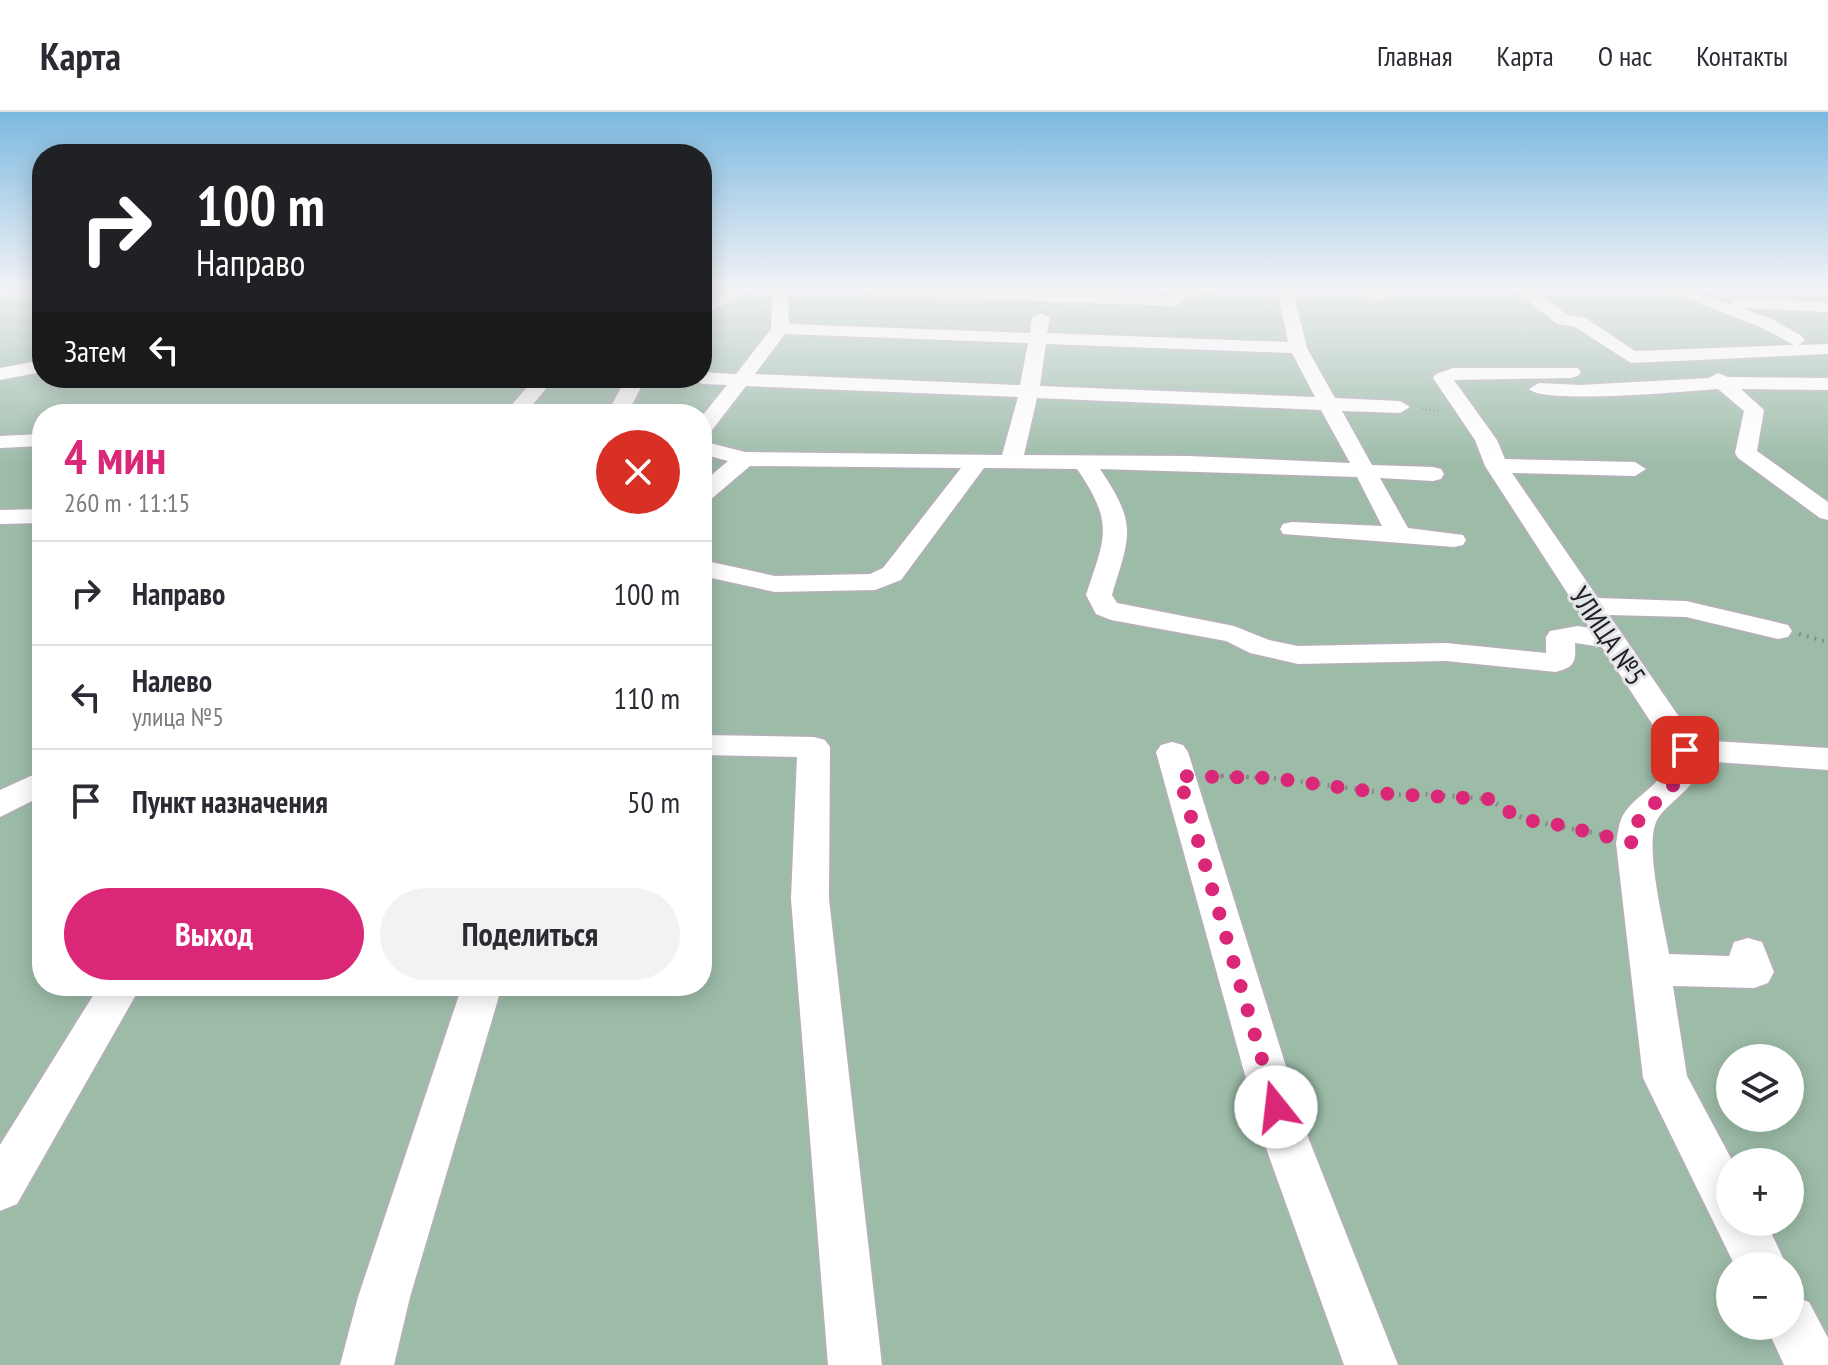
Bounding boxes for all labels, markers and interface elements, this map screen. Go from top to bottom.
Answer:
text: Карта [40,31,121,80]
text: Главная [1377,37,1453,74]
text: Карта [1497,37,1554,74]
text: О нас [1598,37,1652,74]
text: Контакты [1696,37,1788,74]
text: 100 m [196,169,325,241]
icon: right [64,176,168,280]
text: Направо [196,239,305,286]
icon: left [142,328,186,372]
text: Затем [64,331,126,370]
text: 4 мин [64,425,166,487]
button: close [596,430,680,514]
text: 260 m · 11:15 [64,486,190,519]
icon: right [64,571,108,615]
text: Направо [132,574,225,613]
text: 100 m [614,574,680,613]
street label: УЛИЦА №5 [1562,579,1655,692]
text: Налево [132,661,212,700]
icon: left [64,675,108,719]
text: 110 m [614,678,680,717]
text: улица №5 [132,700,224,733]
pin [1651,716,1719,784]
icon: arrive [1663,728,1707,772]
icon: arrive [64,779,108,823]
text: Пункт назначения [132,782,328,821]
text: 50 m [627,782,680,821]
button: Выход [64,888,364,980]
button: Поделиться [380,888,680,980]
map controls [1716,1044,1804,1340]
button: layers [1716,1044,1804,1132]
position arrow [1234,1065,1318,1149]
button: + [1716,1148,1804,1236]
button: − [1716,1252,1804,1340]

